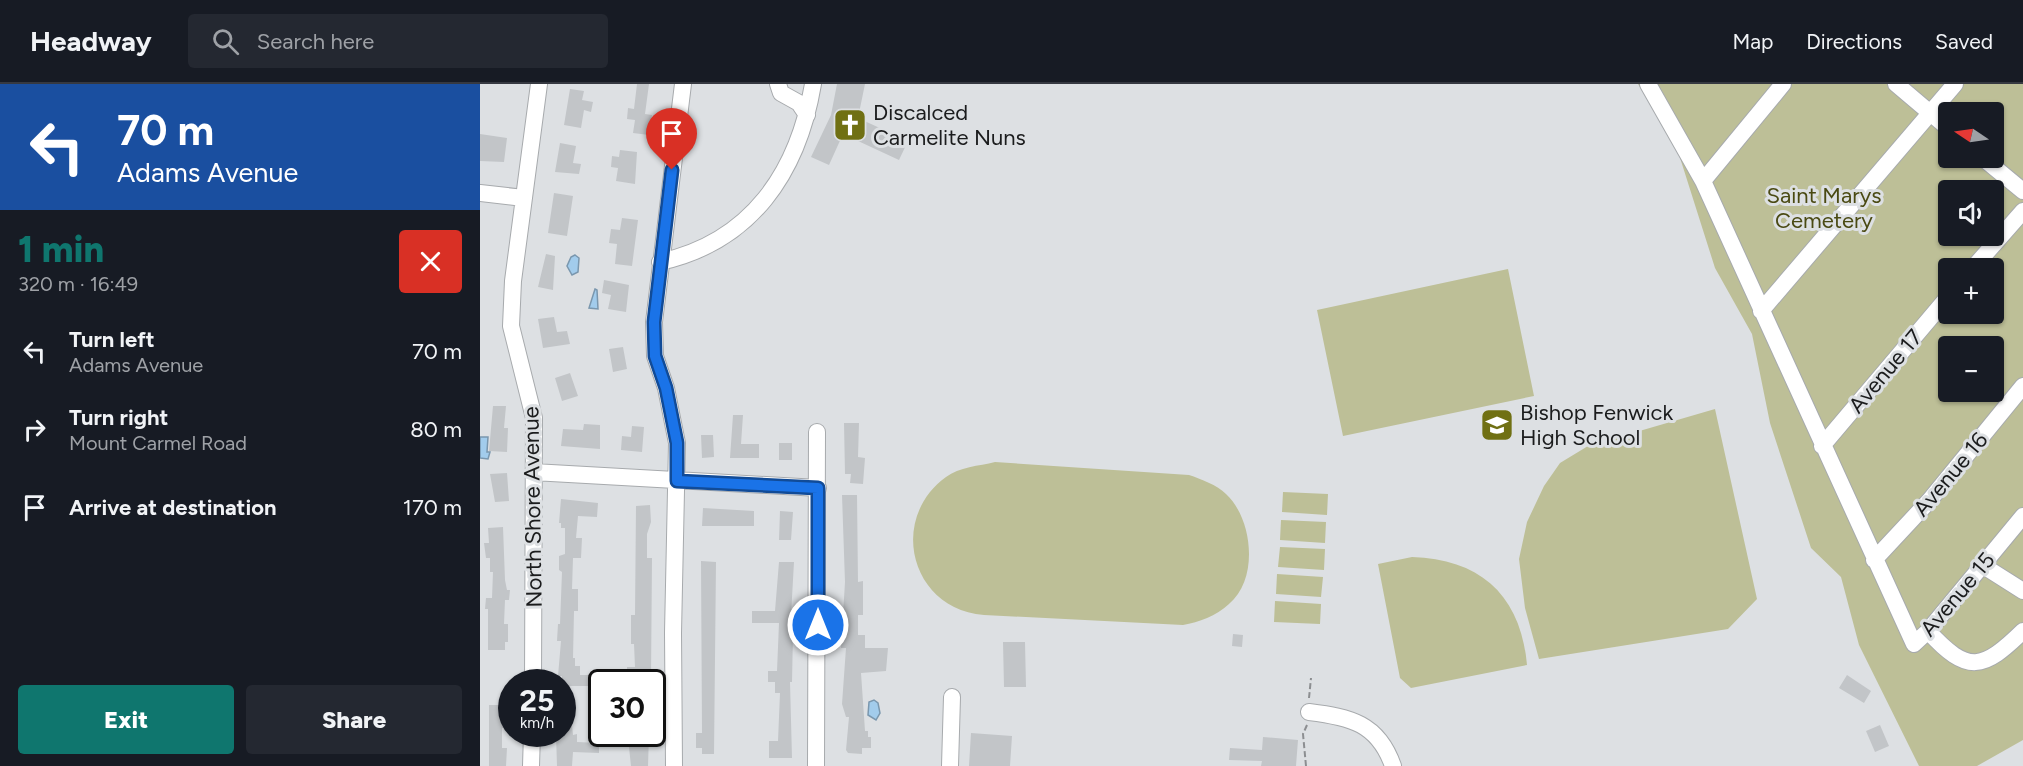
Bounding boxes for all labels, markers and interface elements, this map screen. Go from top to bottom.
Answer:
search box [188,14,608,68]
text: Headway [30,24,152,58]
icon: search [209,25,242,58]
text: Search here [257,28,374,55]
text: Map [1732,29,1773,54]
text: Directions [1806,29,1902,54]
text: Saved [1935,29,1993,54]
place label: Discalced Carmelite Nuns [873,99,1026,151]
north arrow [1938,102,2004,168]
map controls [1938,102,2004,402]
text: 70 m [117,105,214,156]
church icon: Discalced Carmelite Nuns [832,107,868,143]
icon: left [18,108,96,186]
pin [646,108,697,170]
icon: arrive [655,117,688,150]
text: Adams Avenue [117,156,298,189]
button: sound [1938,180,2004,246]
park label: Saint Marys Cemetery [1767,182,1881,234]
text: 1 min [18,228,104,271]
button: close [399,230,462,293]
button: + [1938,258,2004,324]
text: 320 m · 16:49 [18,272,138,296]
street label: Avenue 17 [1843,324,1928,419]
text: Turn left [69,326,155,353]
icon: left [18,335,51,368]
button: − [1938,336,2004,402]
text: 70 m [412,338,462,365]
text: Adams Avenue [69,353,203,377]
place label: Bishop Fenwick High School [1520,399,1673,451]
text: Turn right [69,404,168,431]
street label: North Shore Avenue [517,406,548,608]
school or university icon: Bishop Fenwick High School [1479,407,1515,443]
icon: right [18,413,51,446]
text: 80 m [410,416,462,443]
street label: Avenue 16 [1907,427,1993,522]
text: Mount Carmel Road [69,431,247,455]
icon: arrive [18,491,51,524]
text: Arrive at destination [69,494,277,521]
text: 170 m [403,494,462,521]
street label: Avenue 15 [1914,547,2000,642]
position arrow [786,593,850,657]
speed limit sign: 30 [588,669,666,747]
text: 25 [520,682,554,719]
button: Exit [18,685,234,754]
button: Share [246,685,462,754]
text: km/h [520,714,554,732]

